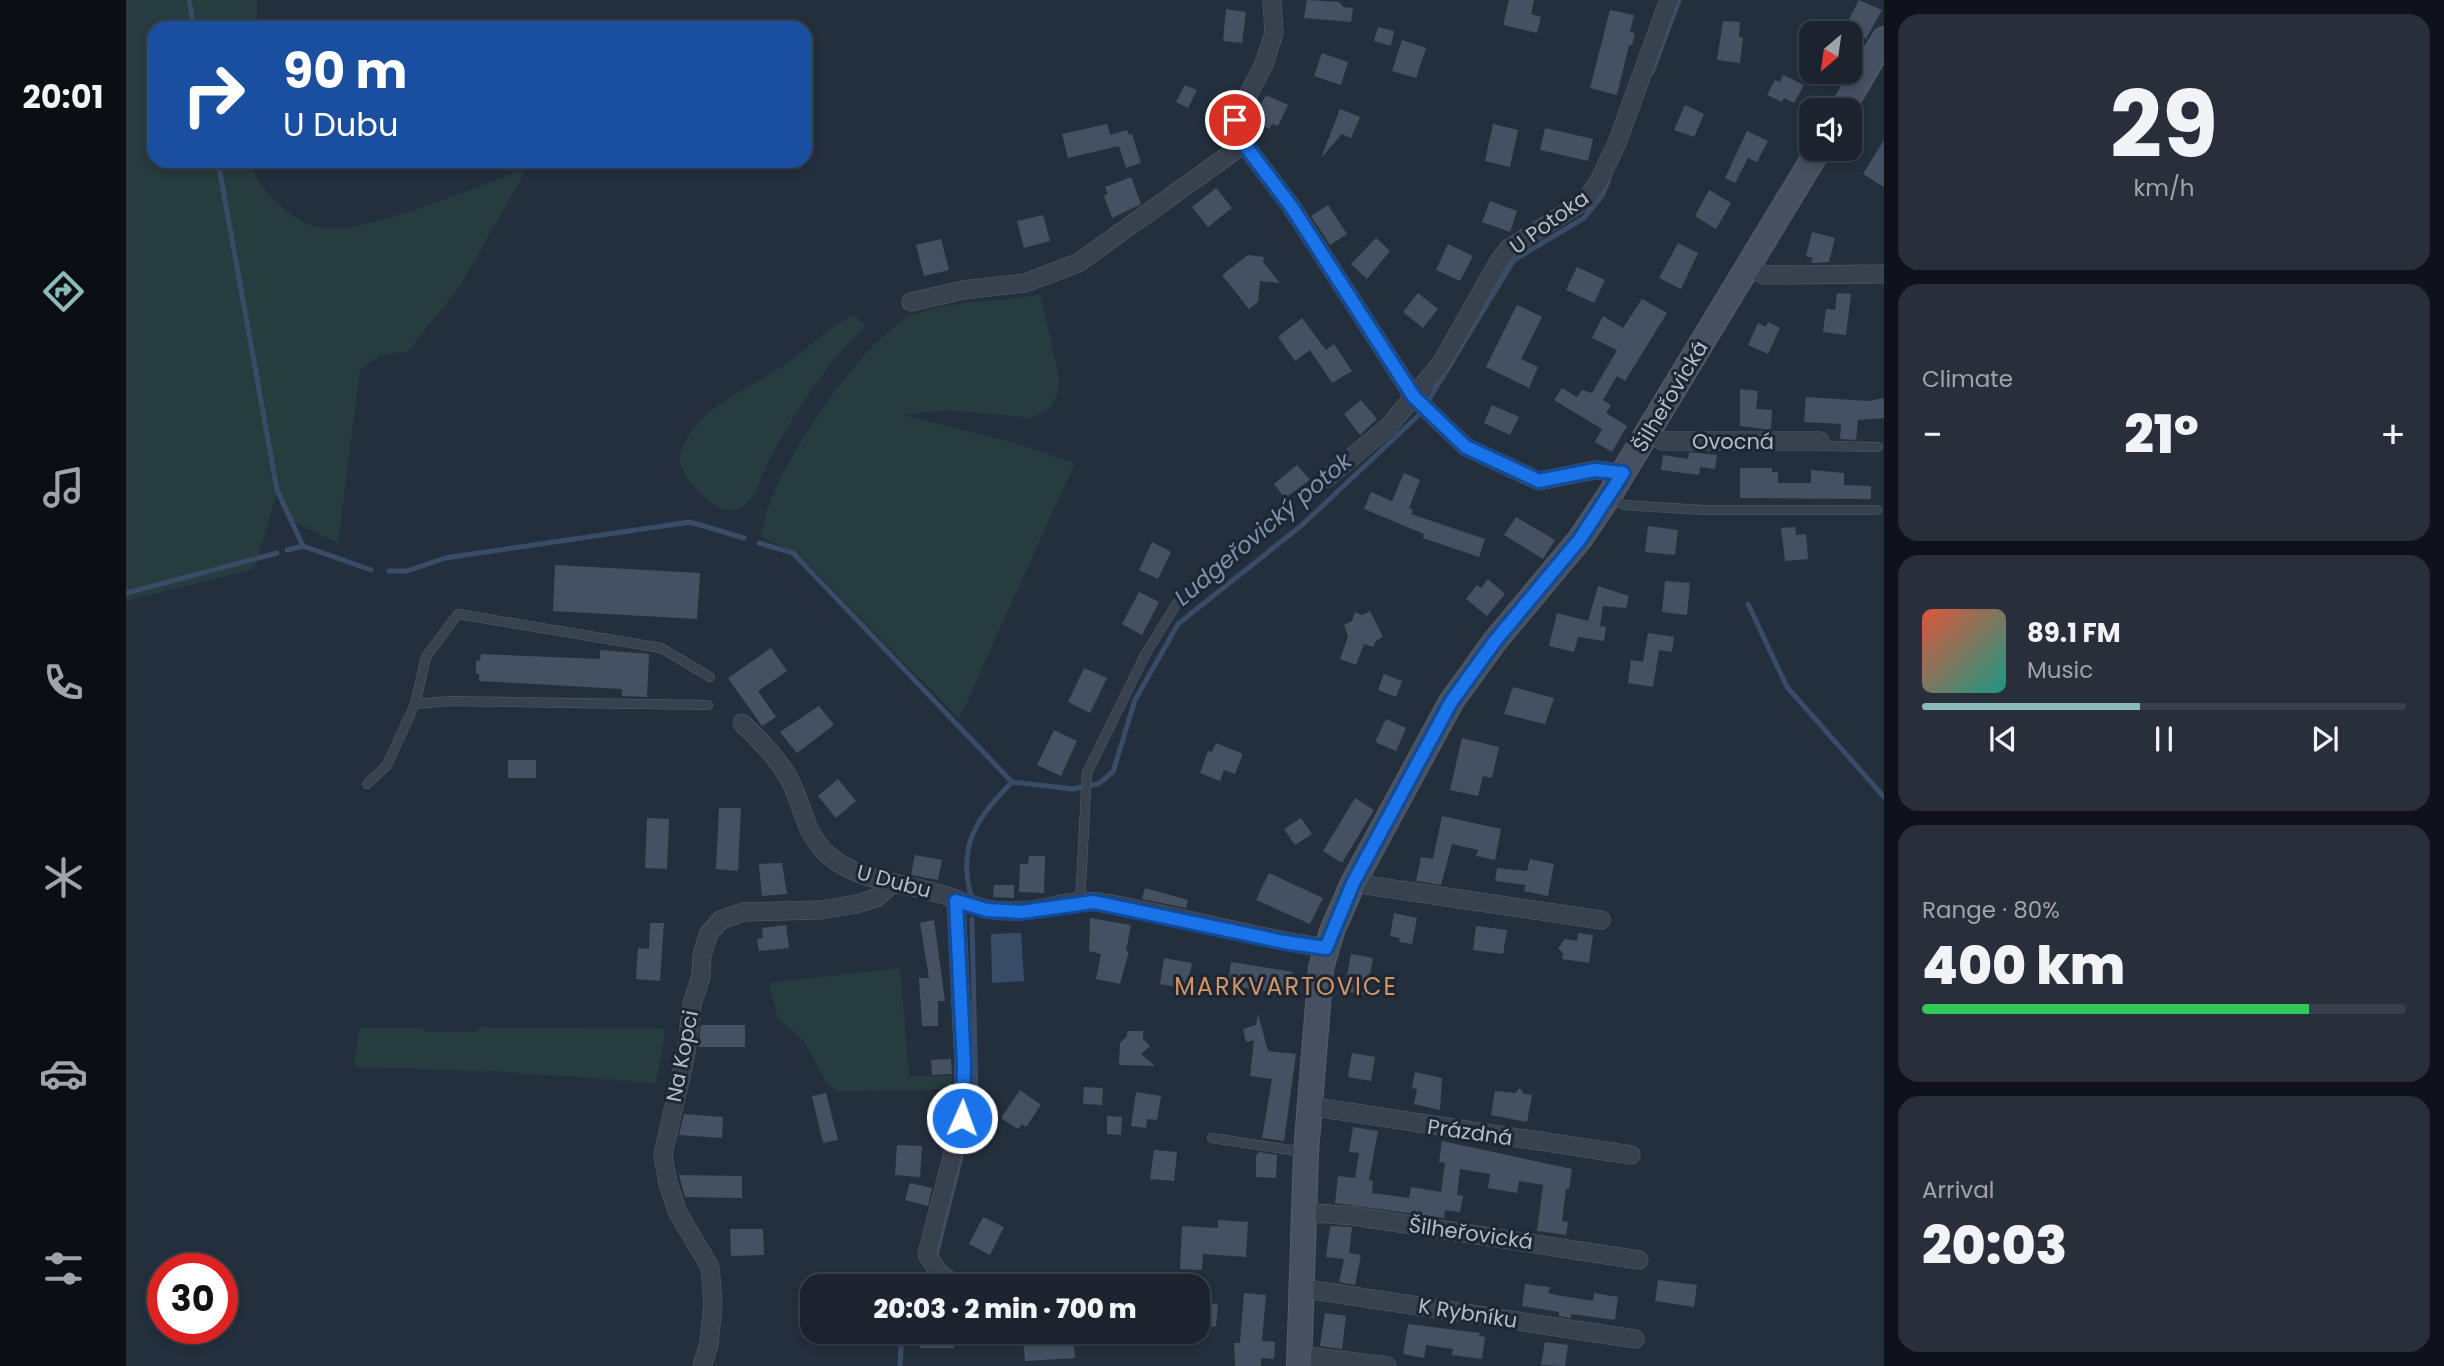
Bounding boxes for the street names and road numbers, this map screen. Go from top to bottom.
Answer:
street label: U Potoka [1503,183,1595,261]
street label: Šilheřovická [1625,335,1715,457]
street label: Ovocná [1692,427,1774,456]
street label: U Dubu [854,857,934,905]
street label: Na Kopci [659,1008,705,1104]
street label: Prázdná [1426,1112,1514,1152]
street label: Šilheřovická [1407,1210,1535,1256]
street label: K Rybníku [1416,1291,1520,1335]

